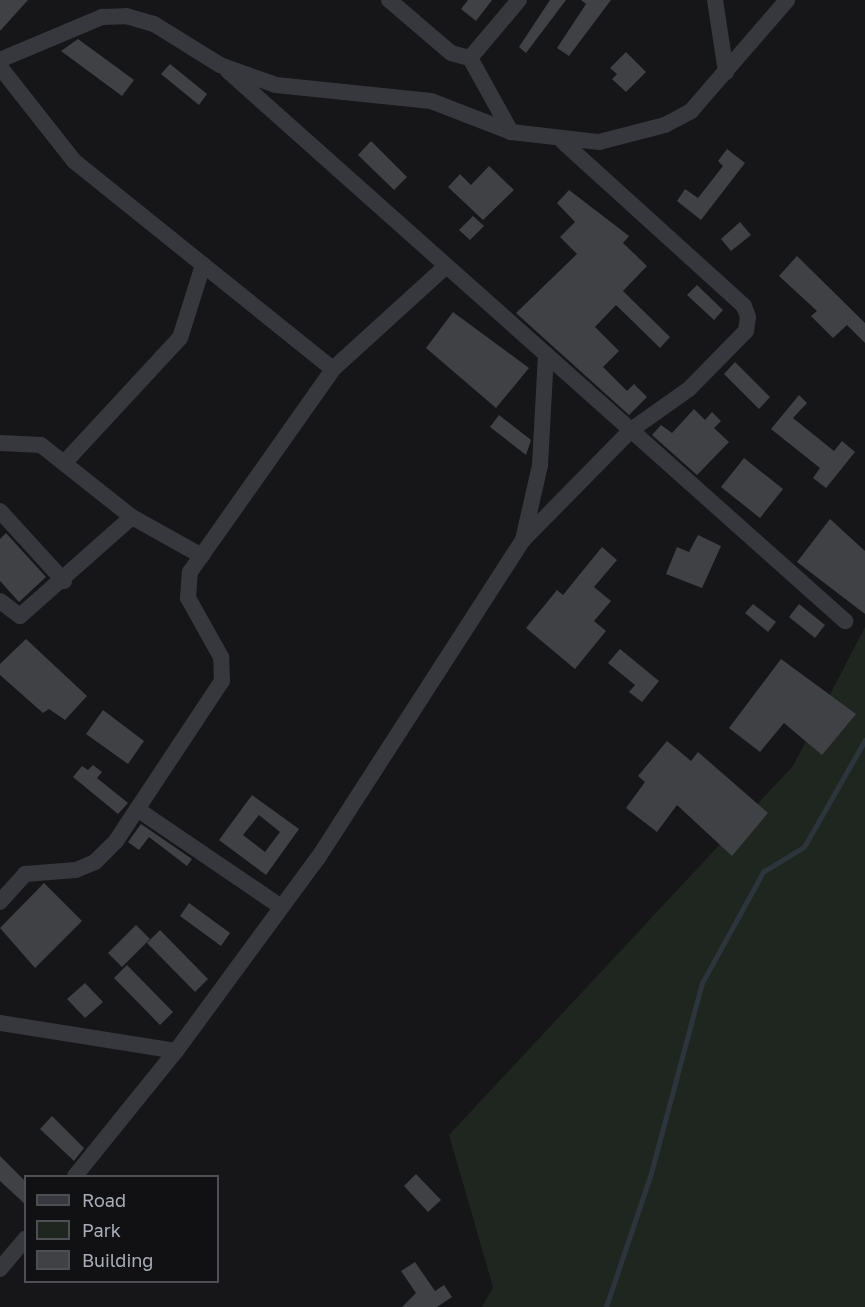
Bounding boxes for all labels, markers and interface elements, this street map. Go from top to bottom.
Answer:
legend [24,1175,219,1283]
text: Road [82,1189,126,1211]
text: Park [82,1219,121,1241]
text: Building [82,1249,153,1271]

